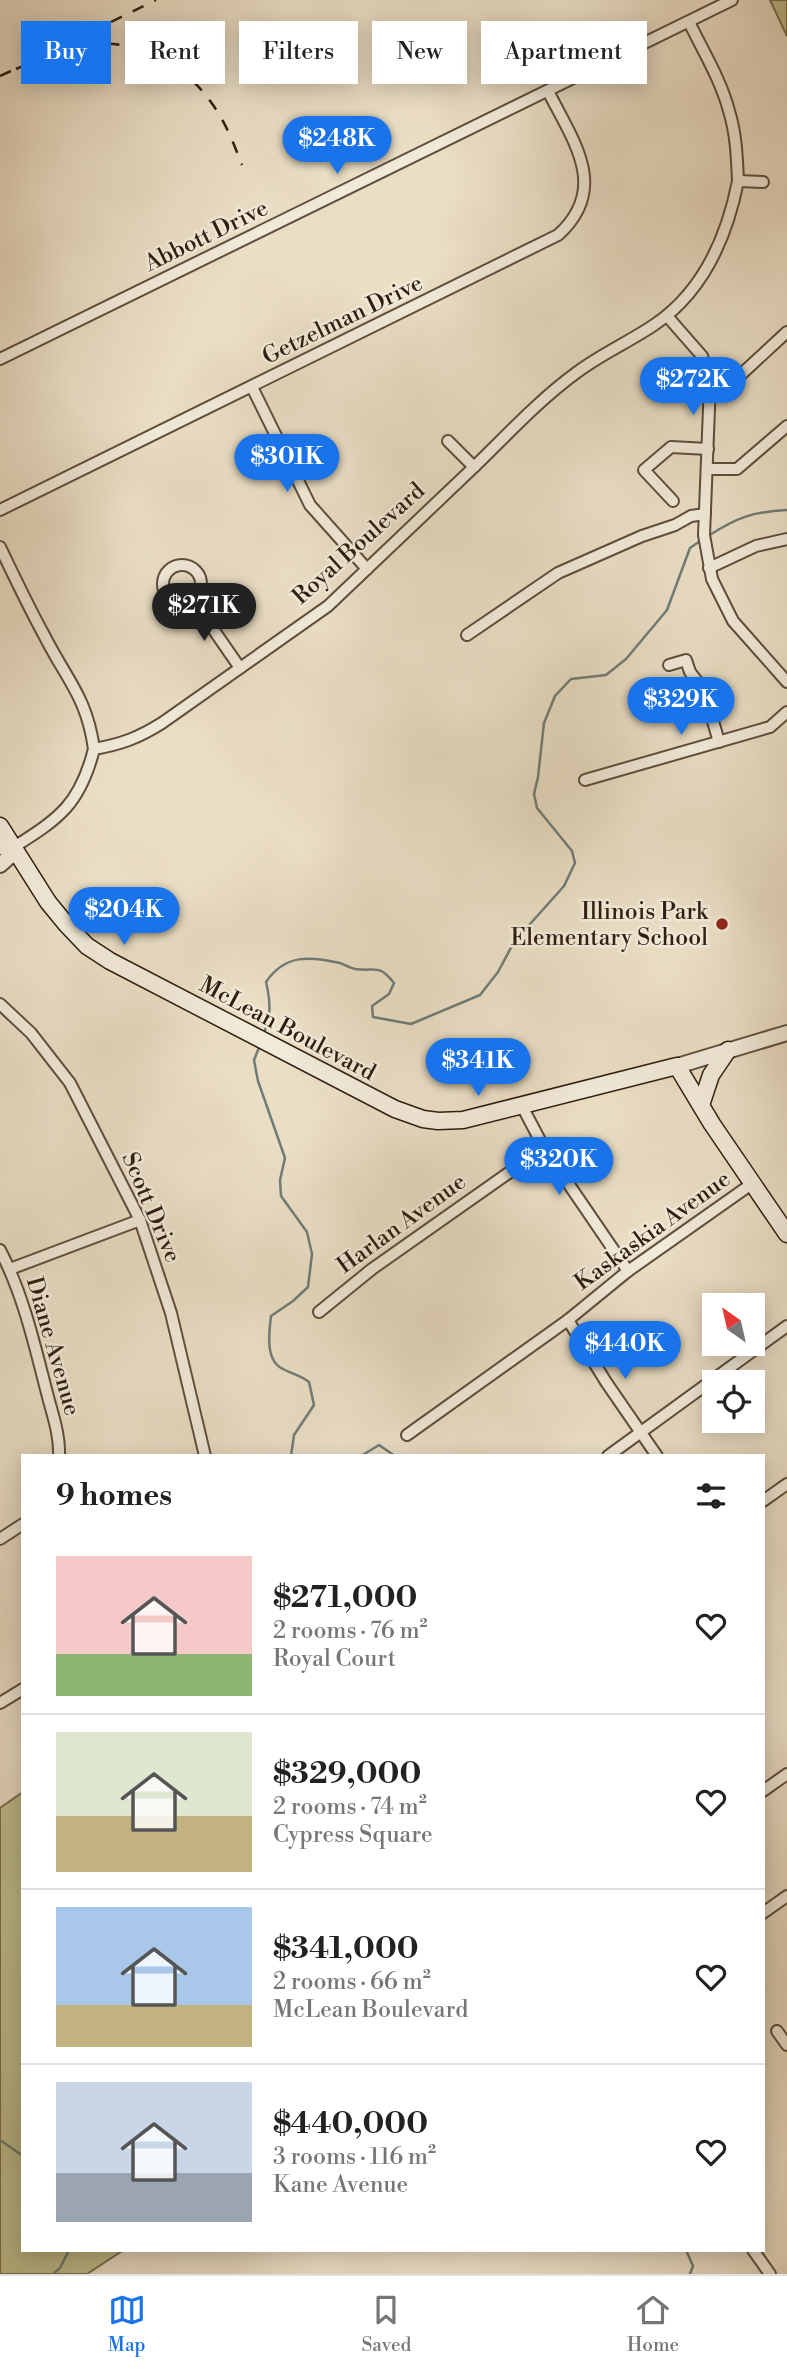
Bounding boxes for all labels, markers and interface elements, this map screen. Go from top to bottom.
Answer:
chip: Buy [21,21,111,84]
chip: Rent [125,21,225,84]
chip: Filters [239,21,358,84]
chip: New [372,21,467,84]
chip: Apartment [481,21,647,84]
pin: $248K [288,116,386,176]
text: $248K [299,125,375,153]
street label: Abbott Drive [139,194,273,278]
street label: Getzelman Drive [258,269,427,371]
pin: $272K [644,358,742,417]
text: $272K [656,366,730,394]
pin: $301K [238,434,336,494]
text: $301K [250,443,324,471]
street label: Royal Boulevard [287,477,431,611]
pin: $271K [155,584,253,643]
text: $271K [168,592,240,620]
pin: $329K [632,678,730,737]
text: $329K [643,686,719,714]
pin: $204K [75,888,173,947]
text: $204K [85,896,163,924]
place label: Illinois Park Elementary School [510,898,709,952]
marker: Illinois Park Elementary School [714,916,730,932]
street label: McLean Boulevard [195,971,380,1087]
pin: $341K [429,1038,527,1098]
text: $341K [442,1047,514,1075]
pin: $320K [510,1138,608,1197]
text: $320K [520,1146,598,1174]
street label: Scott Drive [115,1148,187,1267]
street label: Kaskaskia Avenue [569,1165,736,1297]
street label: Harlan Avenue [332,1168,471,1280]
street label: Diane Avenue [20,1274,86,1419]
north arrow [702,1293,765,1356]
map controls [702,1293,765,1433]
pin: $440K [576,1322,674,1381]
text: $440K [585,1330,665,1358]
button: locate [702,1370,765,1433]
text: 9 homes [56,1477,172,1515]
icon: filters [692,1477,730,1515]
text: $271,000 [273,1579,417,1617]
icon: home [112,1584,196,1668]
icon: heart [692,1607,730,1645]
text: 2 rooms · 76 m² [273,1617,428,1645]
text: Royal Court [273,1645,396,1673]
text: $329,000 [273,1755,421,1793]
icon: home [112,1760,196,1844]
icon: heart [692,1783,730,1821]
text: 2 rooms · 74 m² [273,1793,427,1821]
text: Cypress Square [273,1821,433,1849]
text: $341,000 [273,1930,419,1968]
icon: home [112,1935,196,2019]
icon: heart [692,1958,730,1996]
text: 2 rooms · 66 m² [273,1968,431,1996]
text: McLean Boulevard [273,1996,468,2024]
text: $440,000 [273,2105,428,2143]
icon: home [112,2110,196,2194]
icon: heart [692,2133,730,2171]
text: 3 rooms · 116 m² [273,2143,436,2171]
text: Kane Avenue [273,2171,408,2199]
tab: Map [108,2291,146,2357]
tab: Saved [361,2291,411,2357]
tab: Home [627,2291,679,2357]

